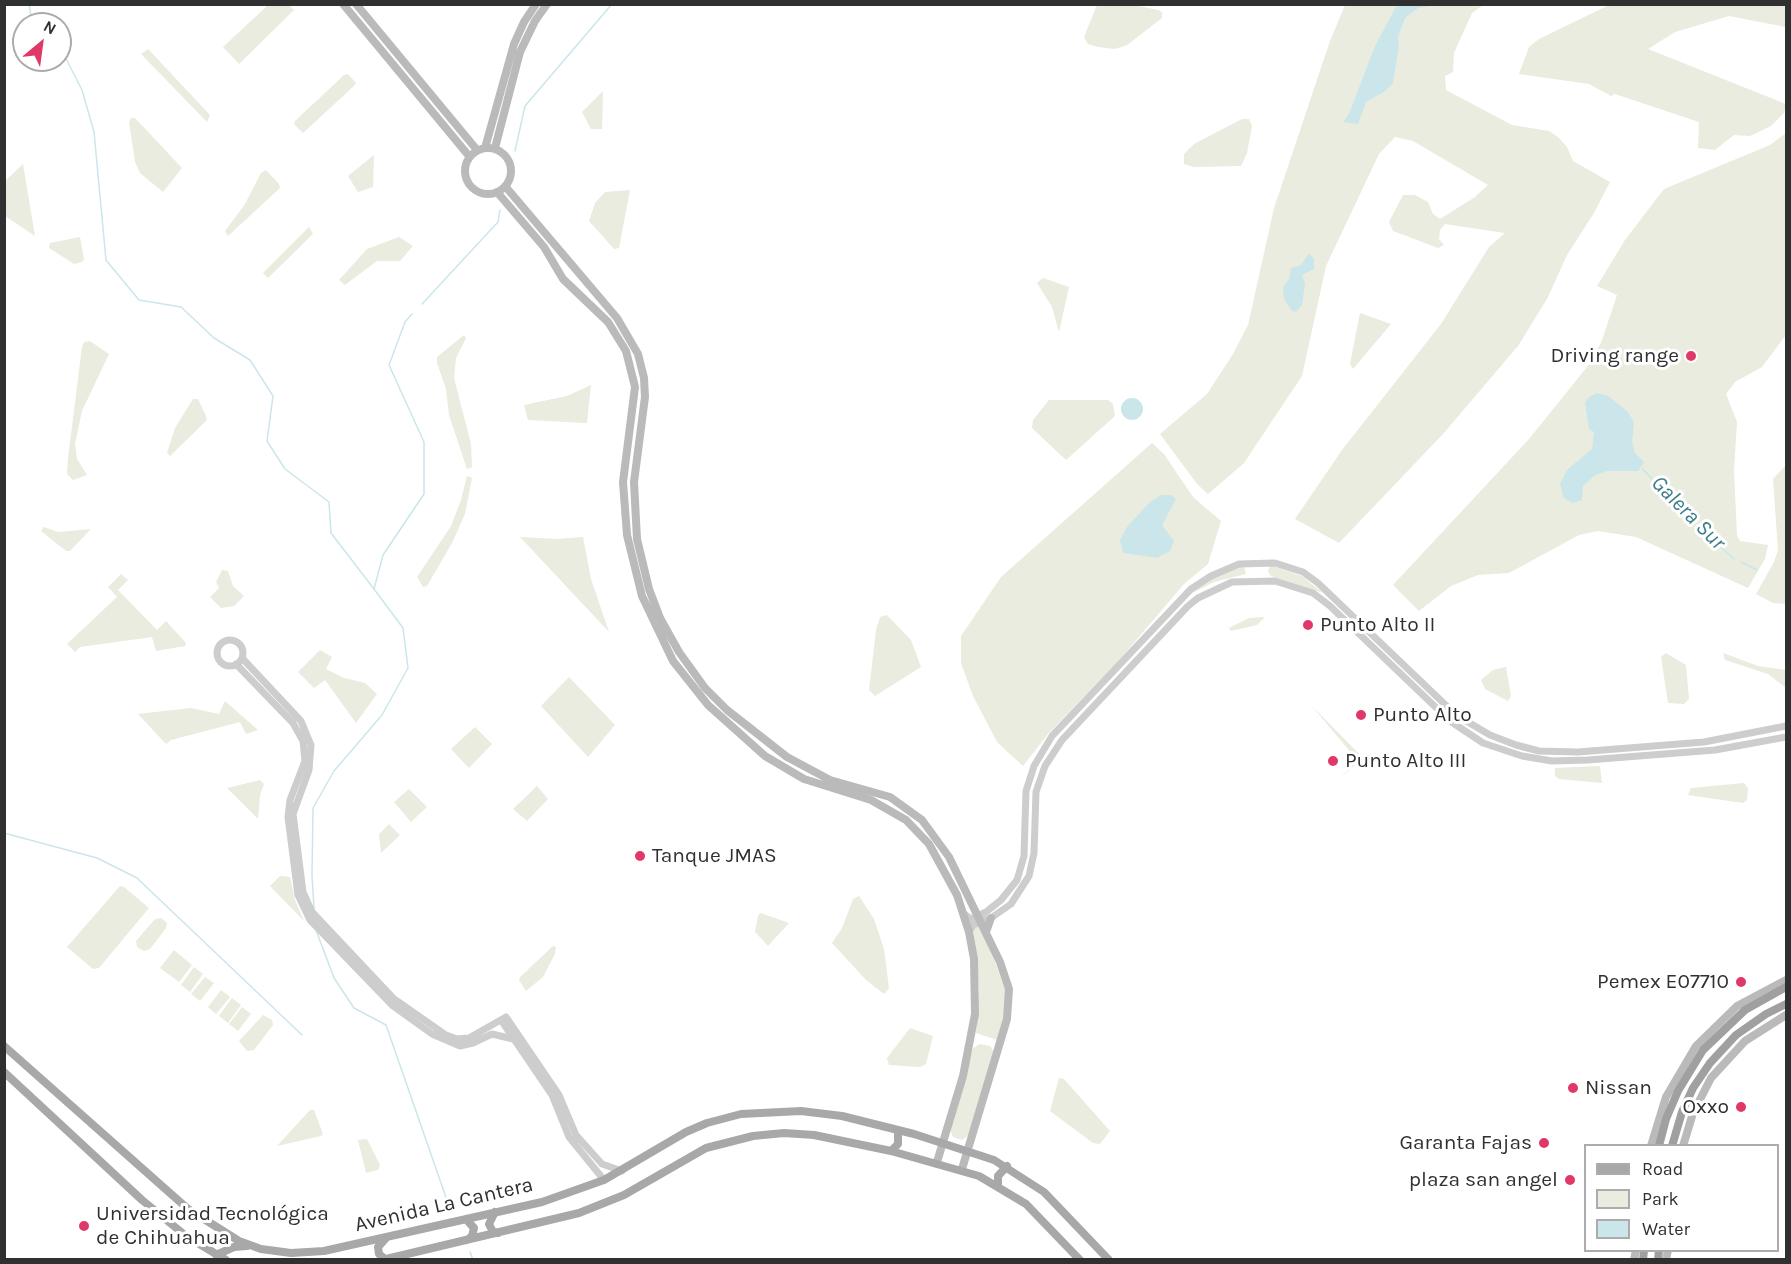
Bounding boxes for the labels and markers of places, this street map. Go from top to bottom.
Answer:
place label: Driving range [1551,343,1679,369]
marker: Driving range [1684,349,1698,363]
place label: Punto Alto II [1320,612,1435,638]
marker: Punto Alto II [1301,618,1315,632]
place label: Punto Alto [1373,702,1472,728]
marker: Punto Alto [1354,708,1368,722]
place label: Punto Alto III [1345,748,1466,774]
marker: Punto Alto III [1326,754,1340,768]
place label: Tanque JMAS [652,843,777,869]
marker: Tanque JMAS [633,849,647,863]
place label: Pemex E07710 [1597,969,1729,995]
marker: Pemex E07710 [1734,975,1748,989]
place label: Nissan [1585,1075,1652,1101]
marker: Nissan [1566,1081,1580,1095]
place label: Oxxo [1682,1094,1729,1120]
marker: Oxxo [1734,1100,1748,1114]
place label: Garanta Fajas [1399,1130,1532,1156]
marker: Garanta Fajas [1537,1136,1551,1150]
place label: plaza san angel [1409,1167,1558,1193]
marker: plaza san angel [1563,1173,1577,1187]
place label: Universidad Tecnológica de Chihuahua [96,1201,329,1251]
marker: Universidad Tecnológica de Chihuahua [77,1219,91,1233]

